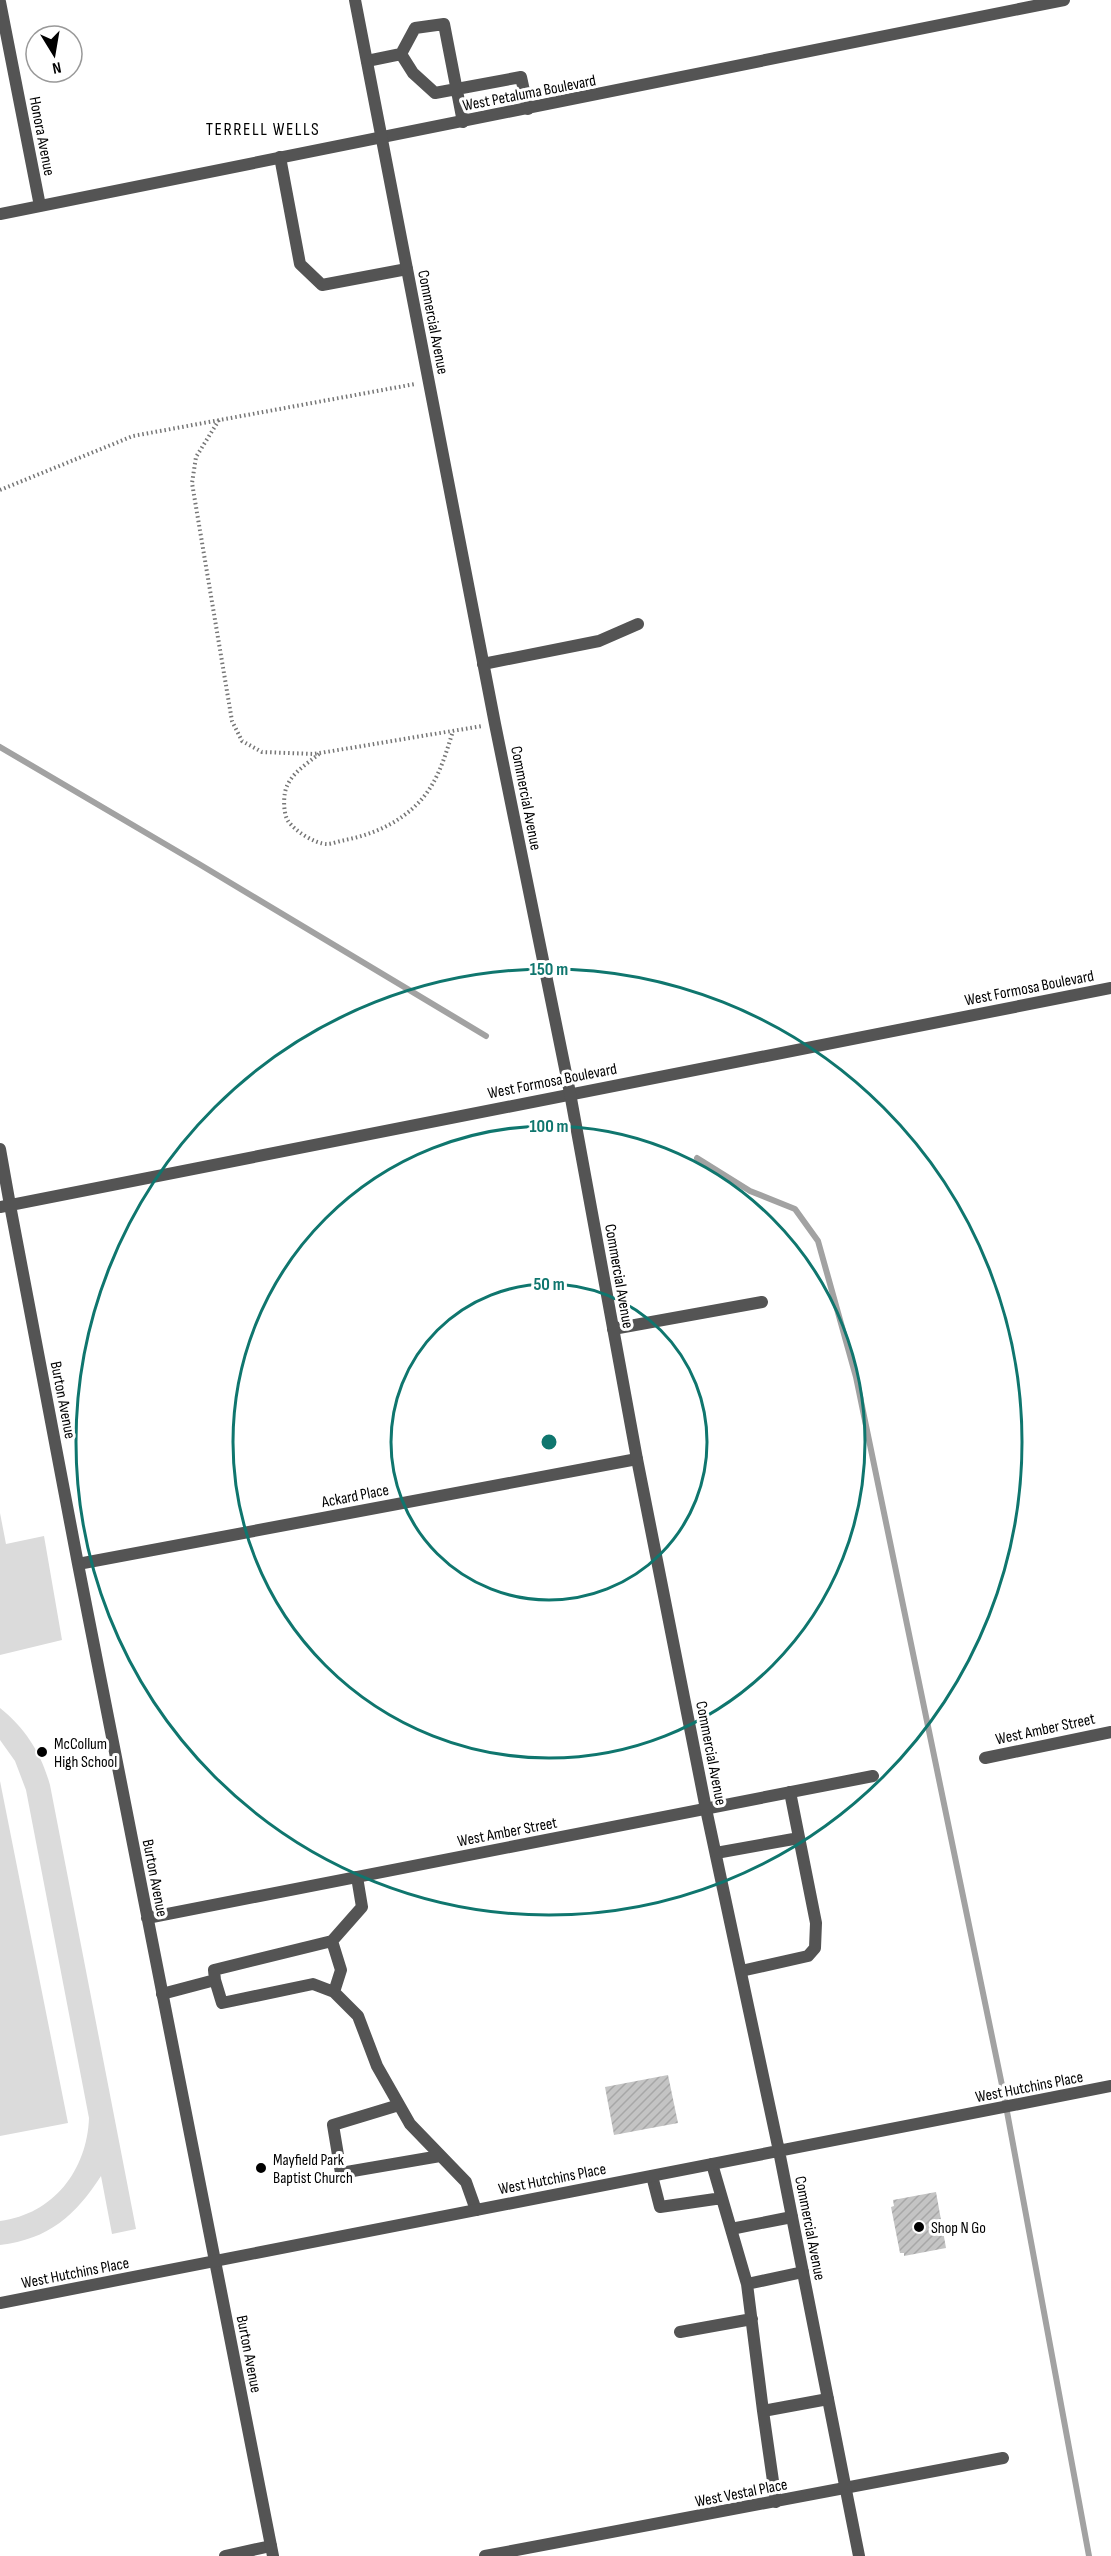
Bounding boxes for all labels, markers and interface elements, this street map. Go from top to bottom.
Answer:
north arrow [24,24,84,84]
text: N [51,57,63,77]
street label: West Petaluma Boulevard [461,71,598,116]
street label: Honora Avenue [25,95,59,178]
district label: TERRELL WELLS [206,119,320,140]
street label: Commercial Avenue [413,269,452,376]
street label: Commercial Avenue [506,745,545,852]
text: 150 m [530,959,568,980]
street label: West Formosa Boulevard [963,967,1095,1010]
street label: West Formosa Boulevard [486,1060,618,1103]
text: 100 m [530,1116,569,1137]
street label: Commercial Avenue [600,1223,637,1330]
text: 50 m [533,1274,565,1295]
street label: Burton Avenue [46,1360,79,1441]
centre of rings [539,1432,559,1452]
street label: Ackard Place [319,1481,390,1512]
street label: Commercial Avenue [691,1700,730,1807]
street label: West Amber Street [994,1710,1097,1749]
place label: McCollum High School [54,1735,117,1772]
marker: McCollum High School [35,1745,49,1759]
street label: West Amber Street [456,1813,559,1851]
street label: Burton Avenue [138,1838,171,1919]
street label: West Hutchins Place [974,2068,1085,2107]
place label: Mayfield Park Baptist Church [273,2151,353,2188]
street label: West Hutchins Place [497,2160,608,2199]
marker: Mayfield Park Baptist Church [254,2161,268,2175]
street label: Commercial Avenue [790,2175,829,2282]
place label: Shop N Go [931,2219,986,2238]
marker: Shop N Go [912,2220,926,2234]
street label: West Hutchins Place [20,2254,131,2293]
street label: Burton Avenue [232,2314,265,2395]
street label: West Vestal Place [693,2475,789,2512]

